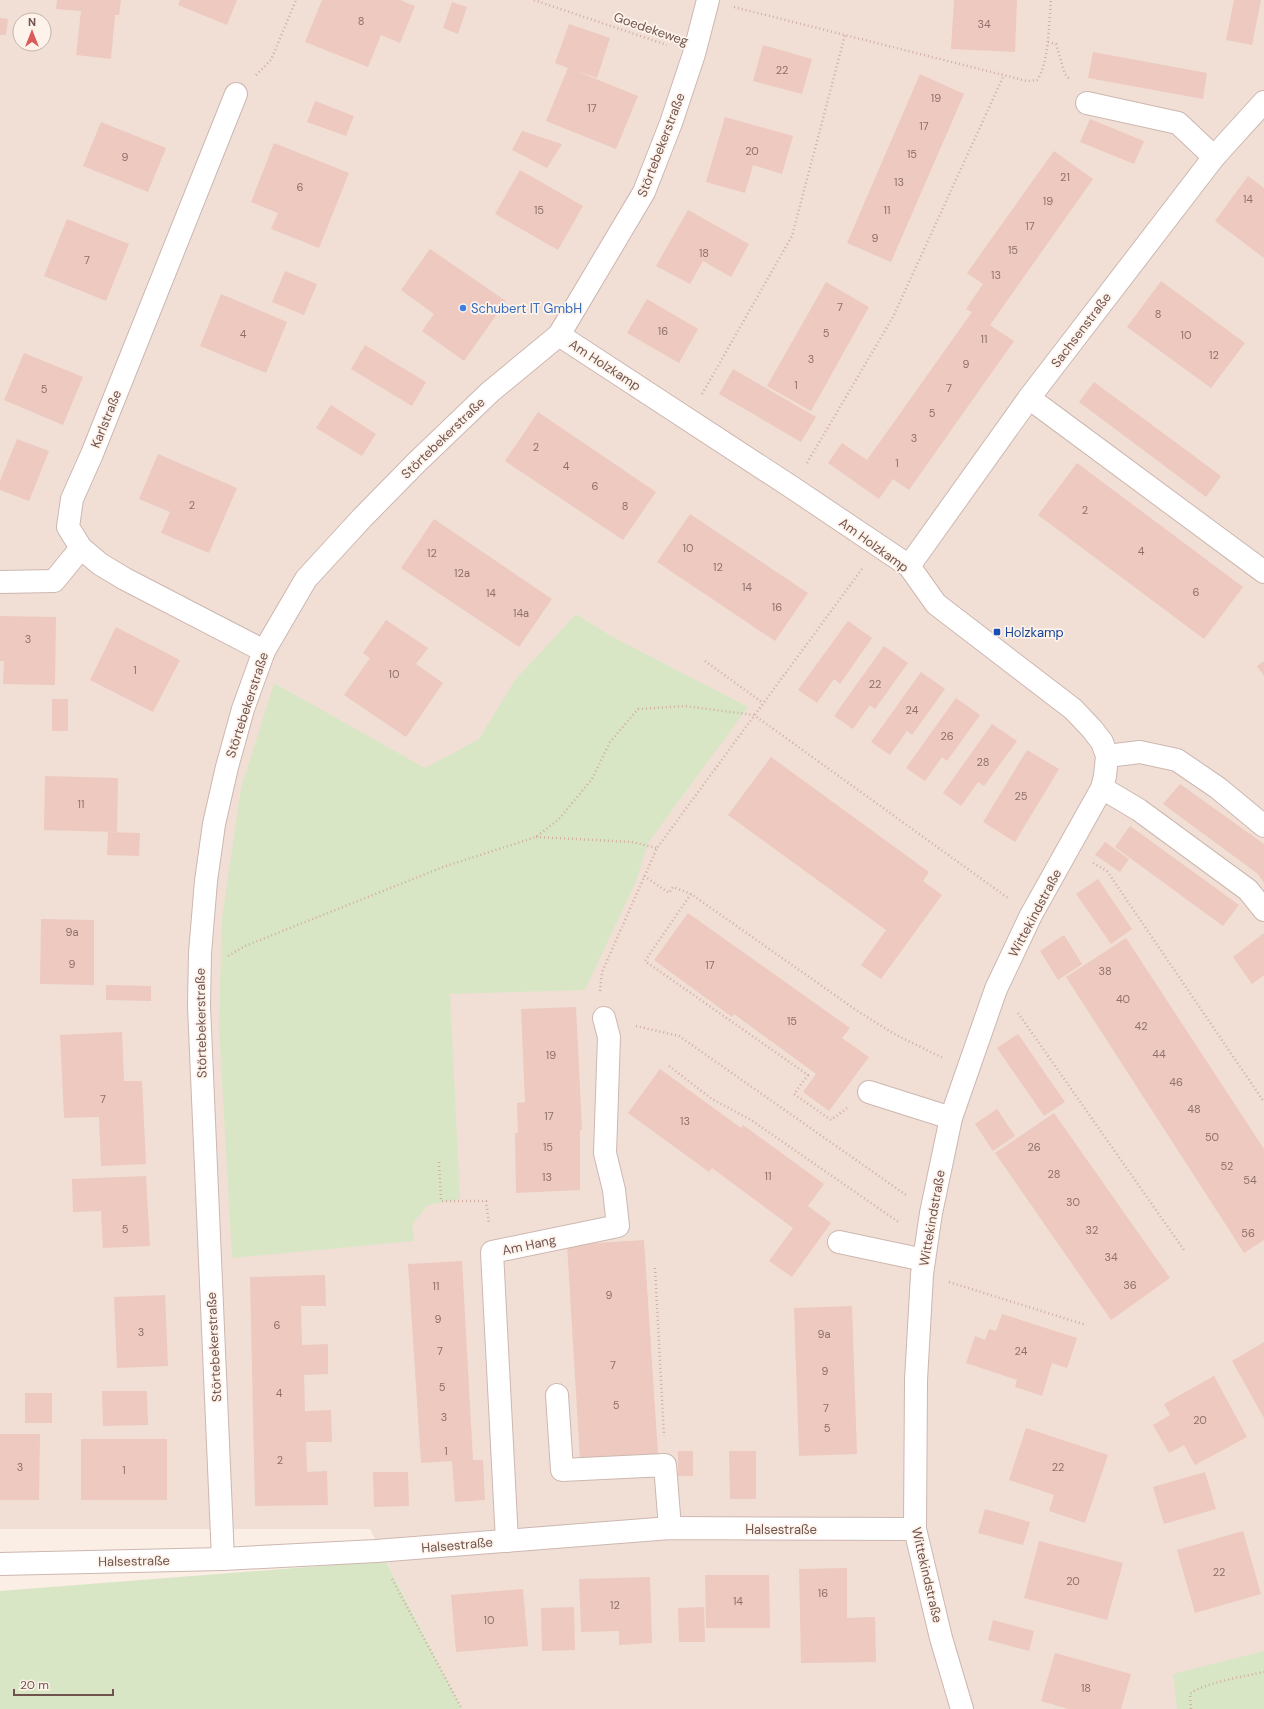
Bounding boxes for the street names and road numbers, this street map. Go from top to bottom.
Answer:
street label: Goedekeweg [611,8,691,50]
street label: Störtebekerstraße [633,91,689,199]
street label: Sachsenstraße [1047,289,1115,371]
street label: Am Holzkamp [566,335,644,395]
street label: Karlstraße [87,387,125,451]
street label: Störtebekerstraße [397,394,489,482]
street label: Am Holzkamp [836,514,912,576]
street label: Störtebekerstraße [222,650,272,760]
street label: Wittekindstraße [1005,866,1065,960]
street label: Störtebekerstraße [192,968,210,1078]
street label: Wittekindstraße [915,1169,949,1267]
street label: Am Hang [501,1231,557,1259]
street label: Störtebekerstraße [203,1292,225,1402]
street label: Halsestraße [745,1521,817,1538]
street label: Wittekindstraße [908,1526,946,1624]
street label: Halsestraße [421,1533,493,1557]
street label: Halsestraße [98,1552,170,1570]

